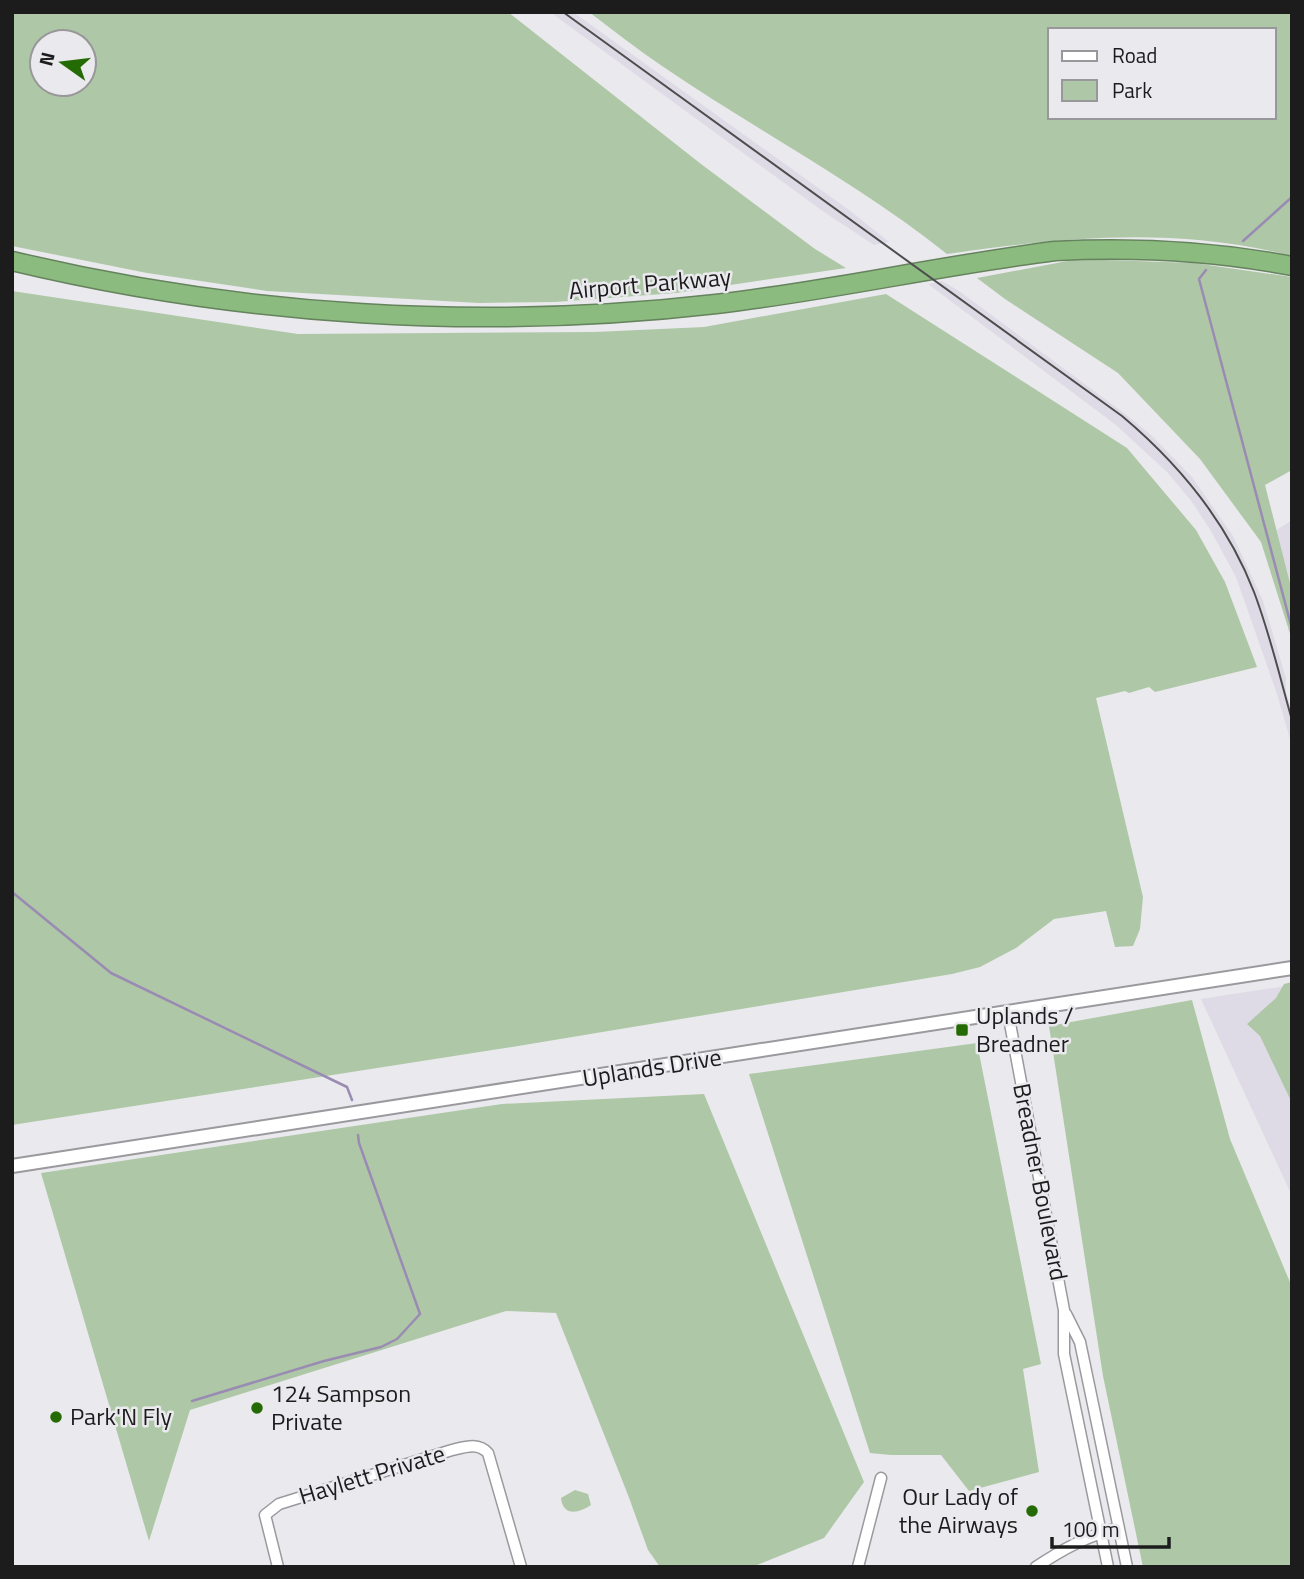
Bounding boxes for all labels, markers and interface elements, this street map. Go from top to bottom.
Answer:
north arrow [28,28,98,98]
legend [1048,28,1276,119]
text: Road [1112,39,1157,71]
text: N [30,49,62,69]
text: Park [1112,74,1152,106]
street label: Airport Parkway [567,258,733,308]
place label: Uplands / Breadner [976,997,1074,1061]
marker: Uplands / Breadner [954,1022,970,1038]
street label: Uplands Drive [580,1038,724,1096]
street label: Breadner Boulevard [1004,1080,1078,1283]
place label: 124 Sampson Private [271,1375,411,1439]
place label: Park'N Fly [70,1398,173,1434]
marker: 124 Sampson Private [249,1400,265,1416]
marker: Park'N Fly [48,1409,64,1425]
street label: Haylett Private [294,1435,449,1513]
place label: Our Lady of the Airways [899,1478,1018,1542]
marker: Our Lady of the Airways [1024,1503,1040,1519]
scale bar [1052,1506,1169,1550]
text: 100 m [1062,1513,1119,1545]

